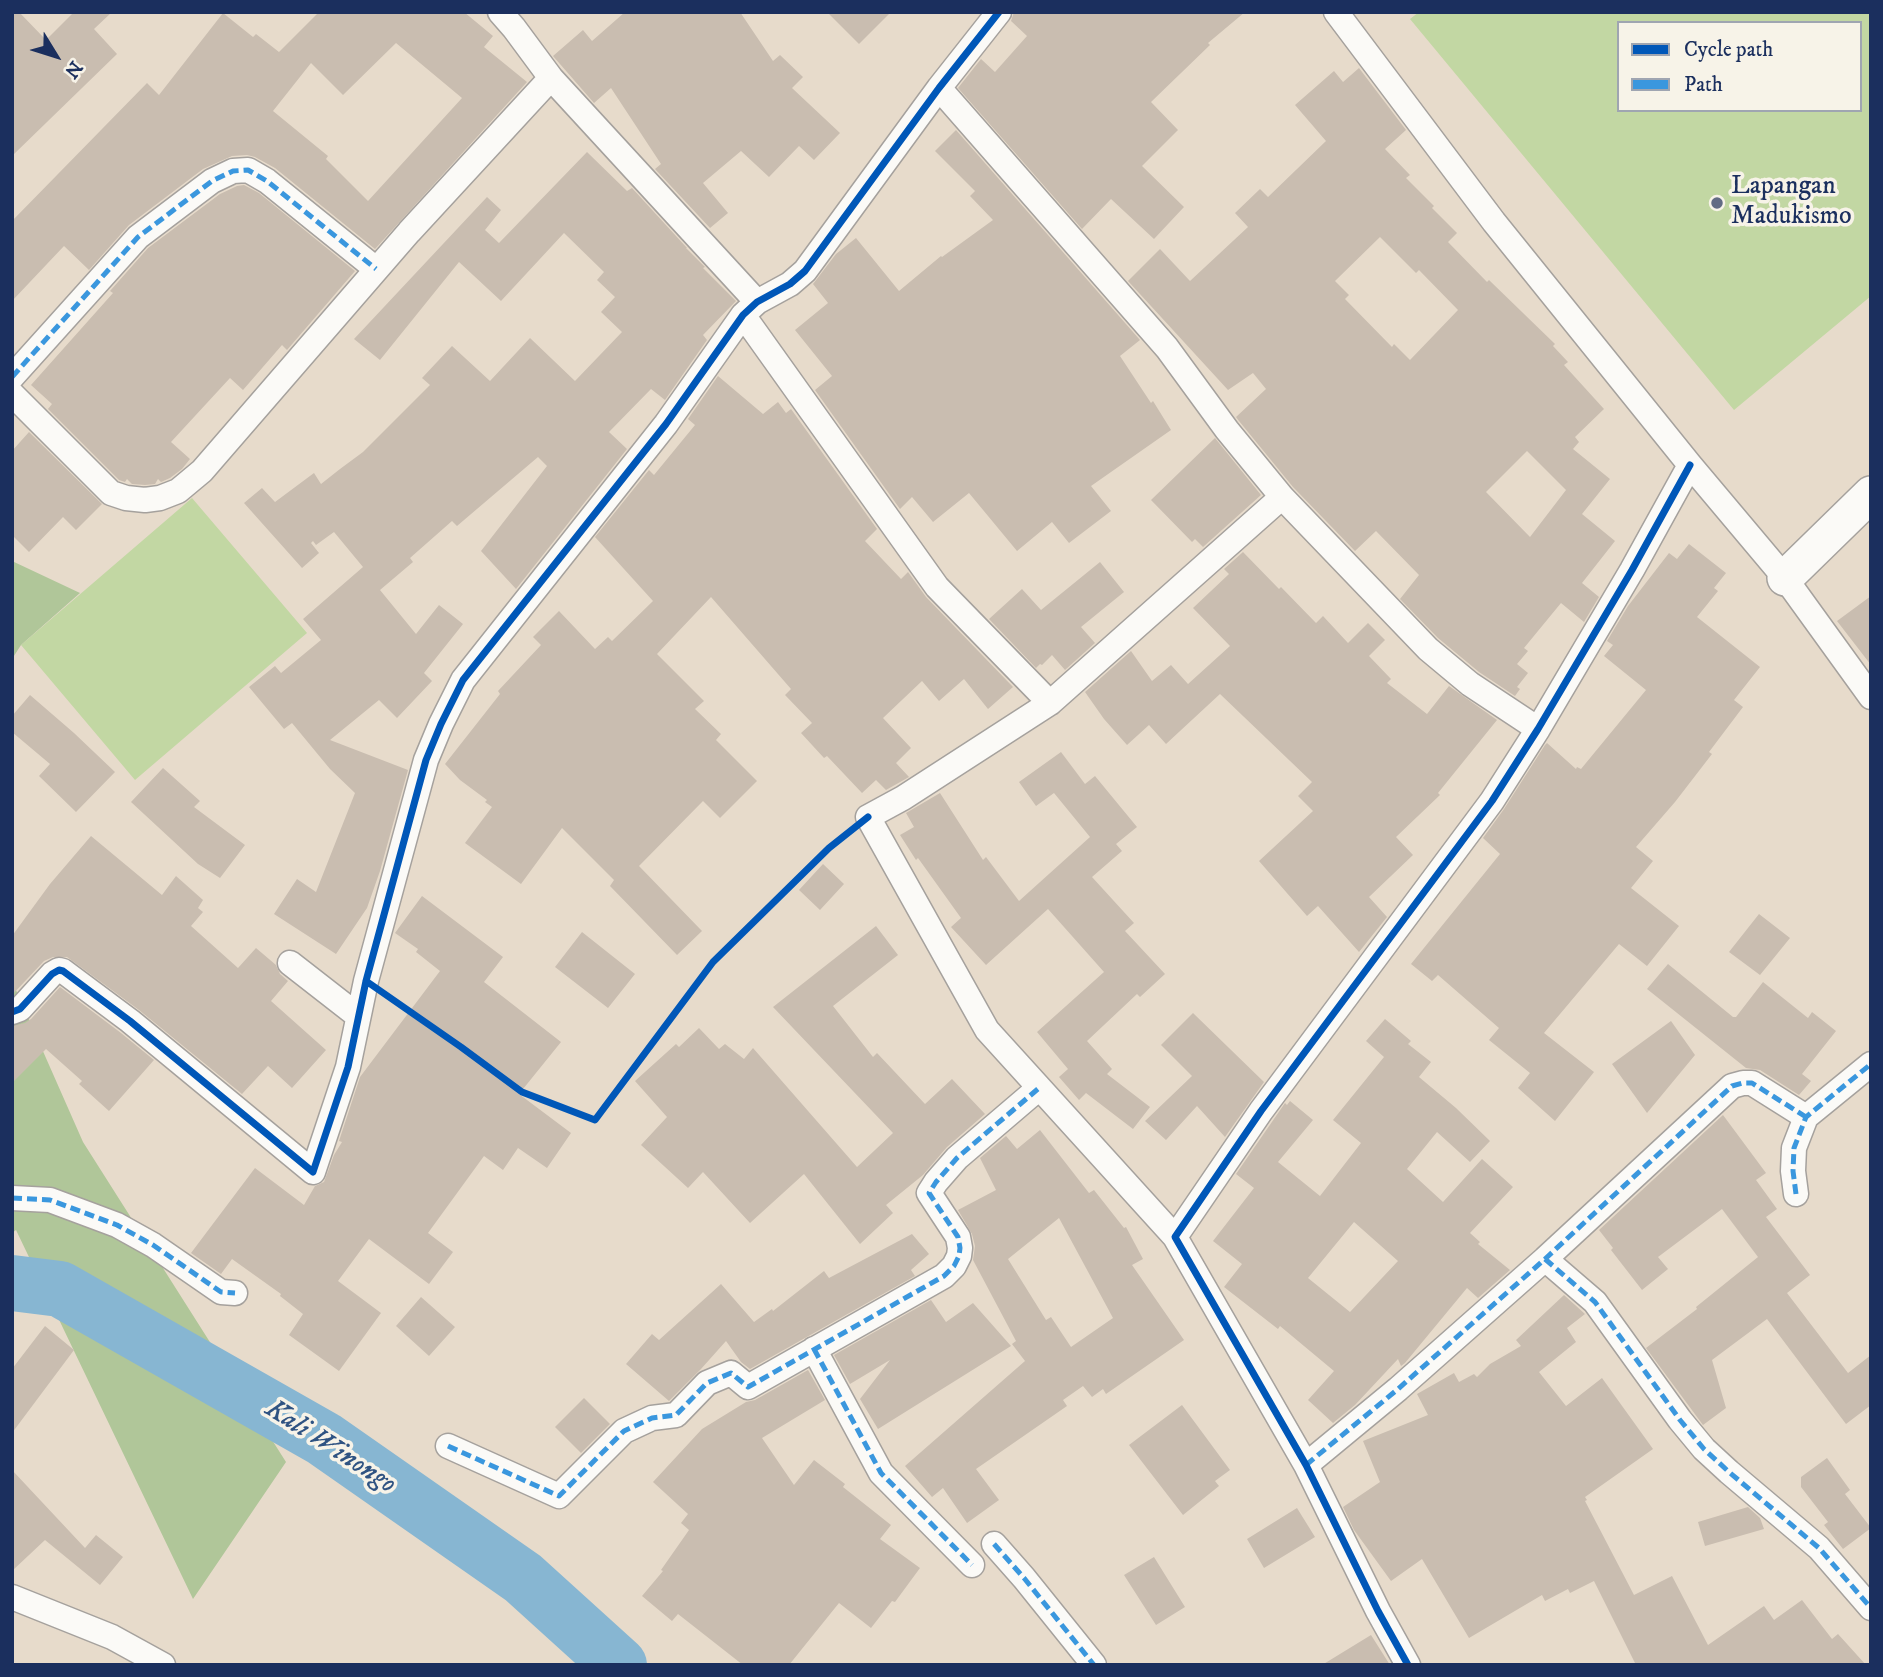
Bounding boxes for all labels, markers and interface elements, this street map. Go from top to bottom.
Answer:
north arrow [21,21,91,91]
legend [1617,21,1862,112]
text: Cycle path [1684,37,1773,63]
text: N [59,56,87,82]
text: Path [1684,72,1723,98]
place label: Lapangan Madukismo [1731,172,1852,234]
marker: Lapangan Madukismo [1709,195,1725,211]
water label: Kali Winongo [258,1393,402,1503]

